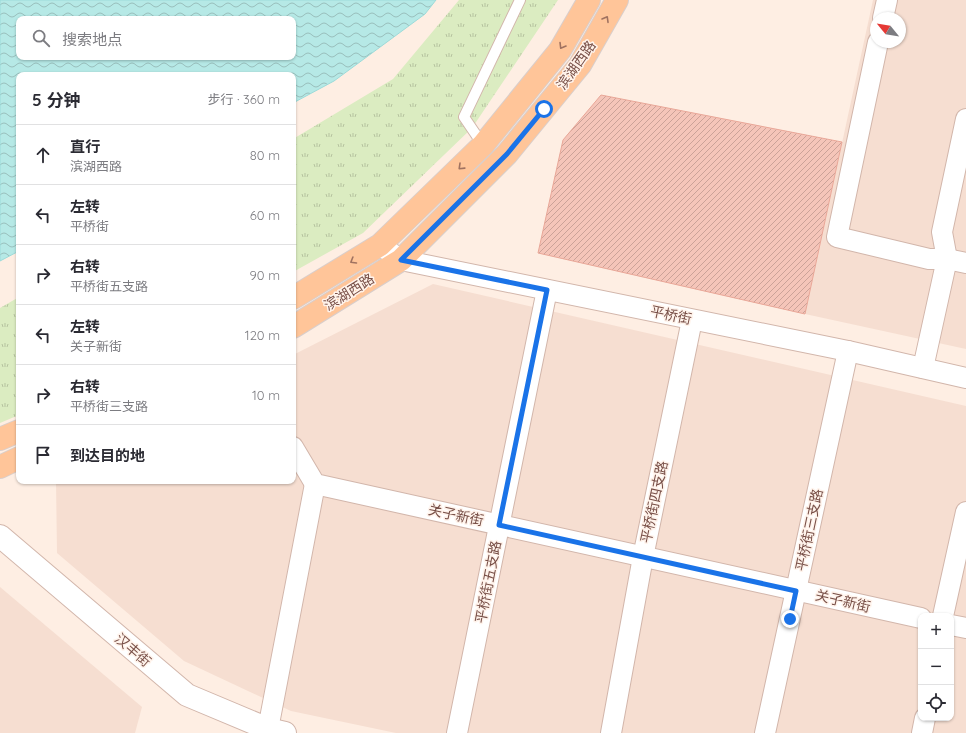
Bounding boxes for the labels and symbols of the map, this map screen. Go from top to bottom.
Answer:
north arrow [870,12,906,48]
one-way arrow [602,16,609,23]
street label: 滨湖西路 [553,37,599,93]
one-way arrow [560,42,567,49]
route start [535,100,553,118]
one-way arrow [458,162,466,169]
one-way arrow [350,257,357,264]
street label: 滨湖西路 [320,270,378,314]
street label: 平桥街 [649,302,693,328]
street label: 平桥街四支路 [636,459,672,545]
street label: 平桥街三支路 [791,487,827,573]
street label: 关子新街 [427,500,485,530]
street label: 平桥街五支路 [471,539,505,625]
street label: 关子新街 [814,586,872,616]
route end [781,610,799,628]
street label: 汉丰街 [111,629,155,671]

